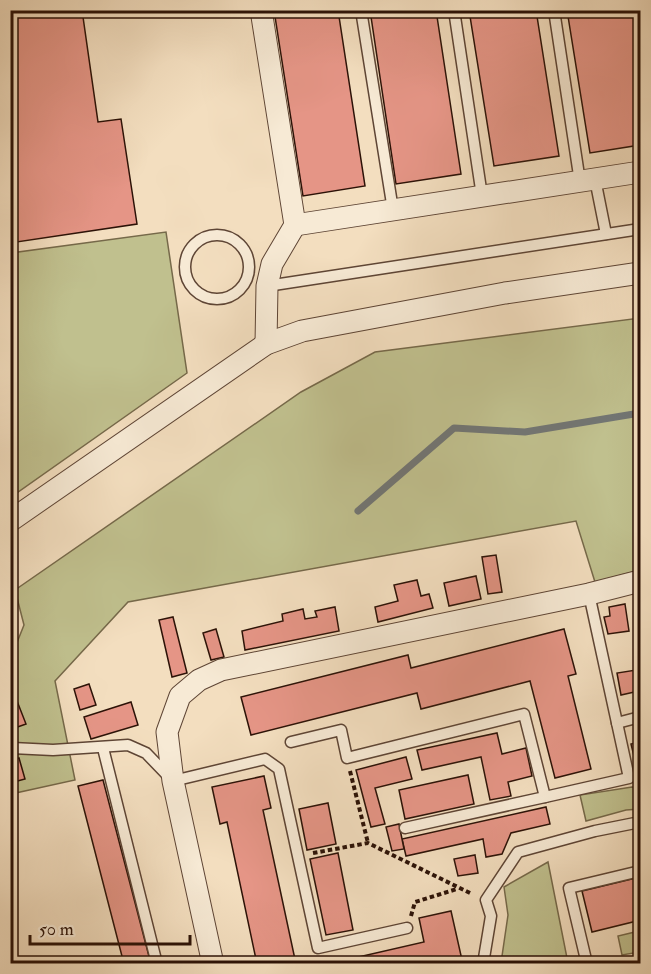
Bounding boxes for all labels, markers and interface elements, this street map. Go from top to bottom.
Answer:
scale bar [30,908,190,946]
text: 50 m [39,918,74,941]

